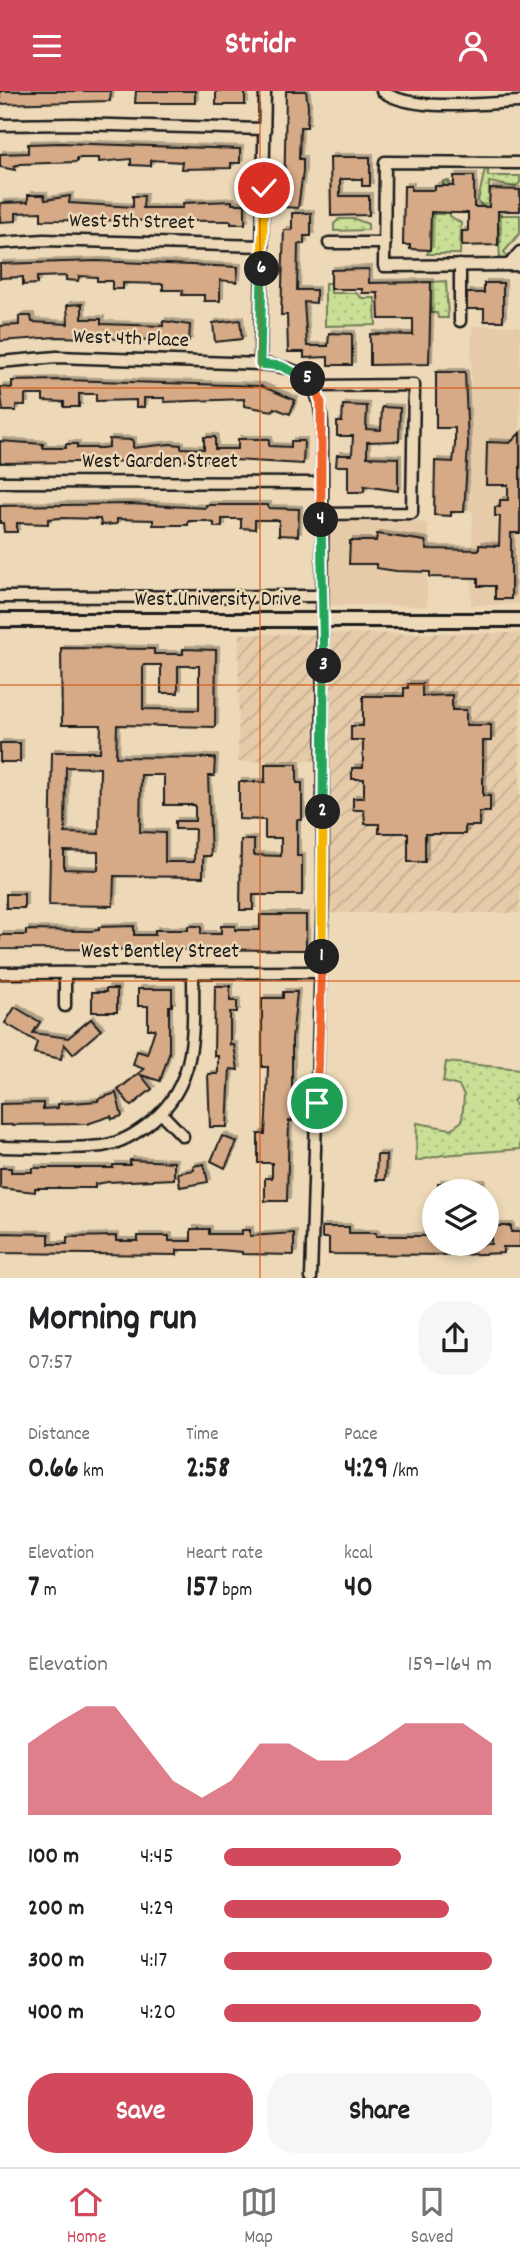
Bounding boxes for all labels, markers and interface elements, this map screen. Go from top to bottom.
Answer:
text: Stridr [225,23,295,69]
icon: menu [28,27,66,65]
icon: person [454,27,492,65]
pin [234,158,294,218]
icon: check [245,169,283,207]
street label: West 5th Street [69,207,195,239]
pin: 6 [244,251,280,287]
text: 6 [257,255,266,282]
street label: West 4th Place [73,323,189,357]
pin: 5 [290,361,326,397]
text: 5 [303,365,312,392]
street label: West Garden Street [82,448,238,478]
pin: 4 [304,503,338,537]
text: 4 [317,506,324,533]
street label: West University Drive [135,586,301,616]
pin: 3 [306,649,342,683]
text: 3 [319,652,328,679]
pin: 2 [306,795,340,829]
text: 2 [318,798,327,825]
street label: West Bentley Street [81,938,239,968]
pin: 1 [304,939,340,975]
text: 1 [319,943,324,970]
pin [287,1073,347,1133]
icon: arrive [298,1084,336,1122]
map controls [422,1179,499,1256]
button: layers [422,1179,499,1256]
text: Morning run [28,1293,197,1348]
button: share [418,1301,492,1375]
text: 07:57 [28,1347,73,1380]
text: Distance [28,1422,90,1449]
text: Time [186,1422,219,1449]
text: Pace [344,1422,378,1449]
text: 0.66 [28,1449,79,1492]
text: 2:58 [186,1449,230,1492]
text: 4:29 [344,1449,388,1492]
text: km [79,1459,104,1486]
text: /km [388,1459,419,1486]
text: Elevation [28,1541,94,1568]
text: Heart rate [186,1541,263,1568]
text: kcal [344,1541,373,1568]
text: 7 [28,1568,40,1611]
text: 157 [186,1568,218,1611]
text: 40 [344,1568,373,1611]
text: m [40,1578,57,1605]
text: bpm [218,1578,252,1605]
text: Elevation [28,1649,108,1682]
text: 159–164 m [407,1649,492,1682]
text: 100 m [28,1841,79,1874]
text: 4:45 [140,1841,174,1874]
text: 200 m [28,1893,84,1926]
text: 4:29 [140,1893,174,1926]
text: 300 m [28,1945,84,1978]
text: 4:17 [140,1945,167,1978]
text: 400 m [28,1997,84,2030]
text: 4:20 [140,1997,176,2030]
button: Save [28,2073,253,2153]
button: Share [267,2073,492,2153]
tab: Home [67,2183,106,2252]
tab: Map [240,2183,278,2252]
tab: Saved [411,2183,453,2252]

